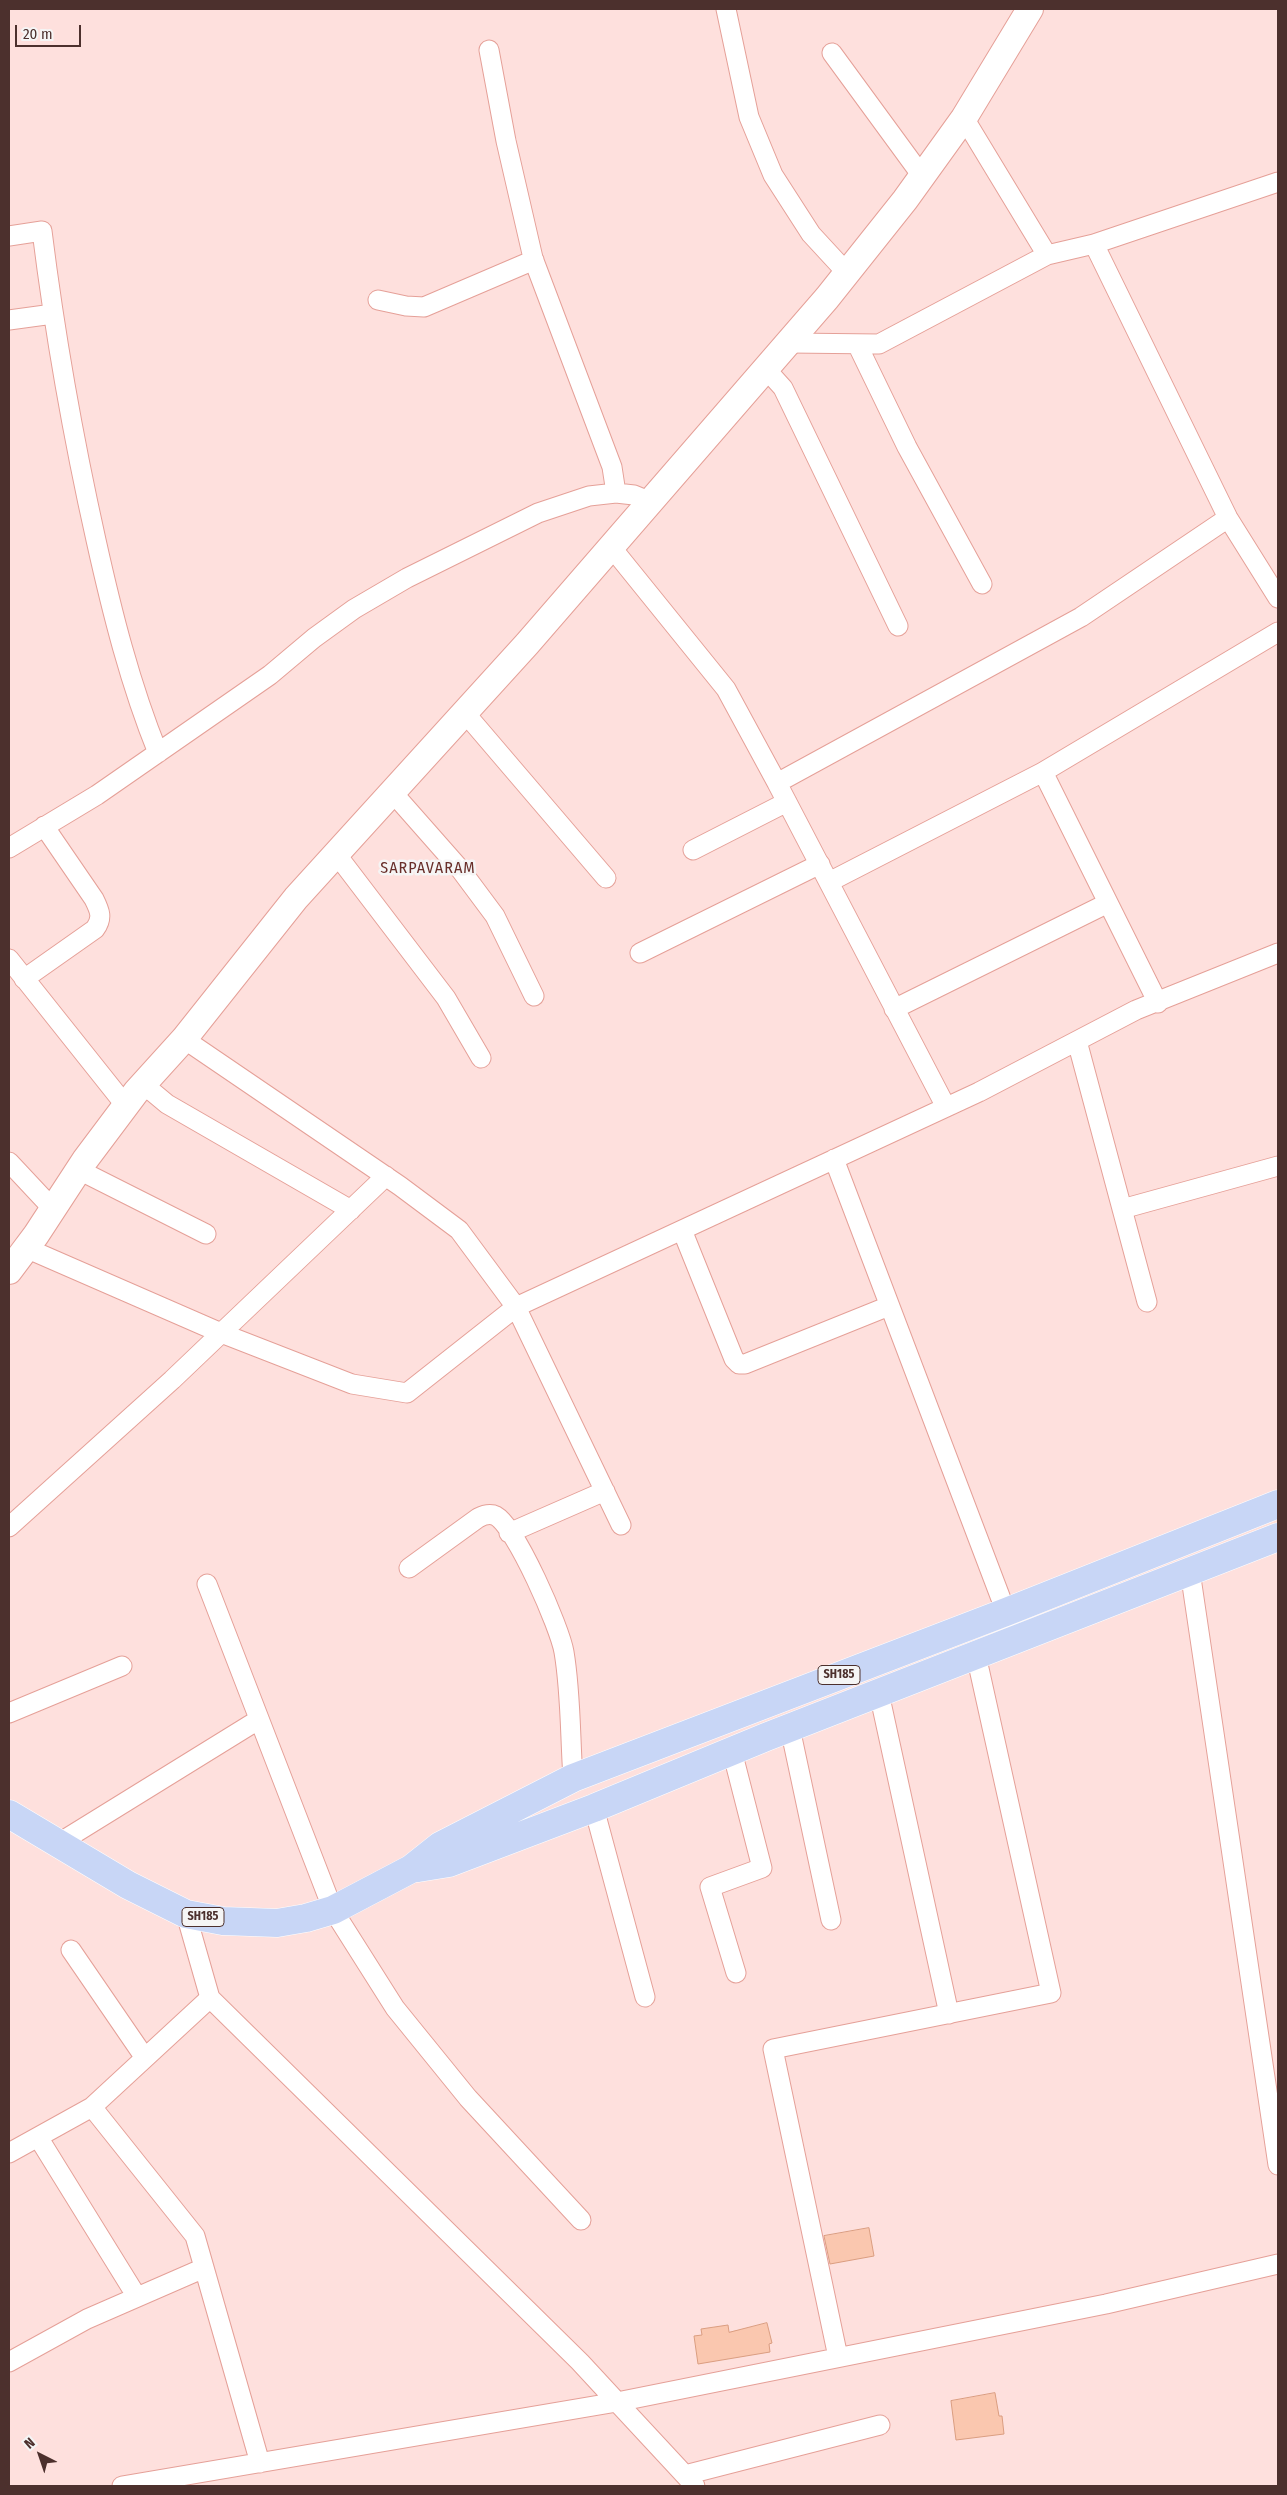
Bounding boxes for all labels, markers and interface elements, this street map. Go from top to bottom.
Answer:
scale bar [18,15,84,47]
text: 20 m [23,25,53,43]
district label: SARPAVARAM [379,859,477,879]
road number: SH185 [818,1666,860,1684]
road number: SH185 [182,1908,224,1926]
north arrow [15,2430,65,2480]
text: N [21,2434,39,2452]

